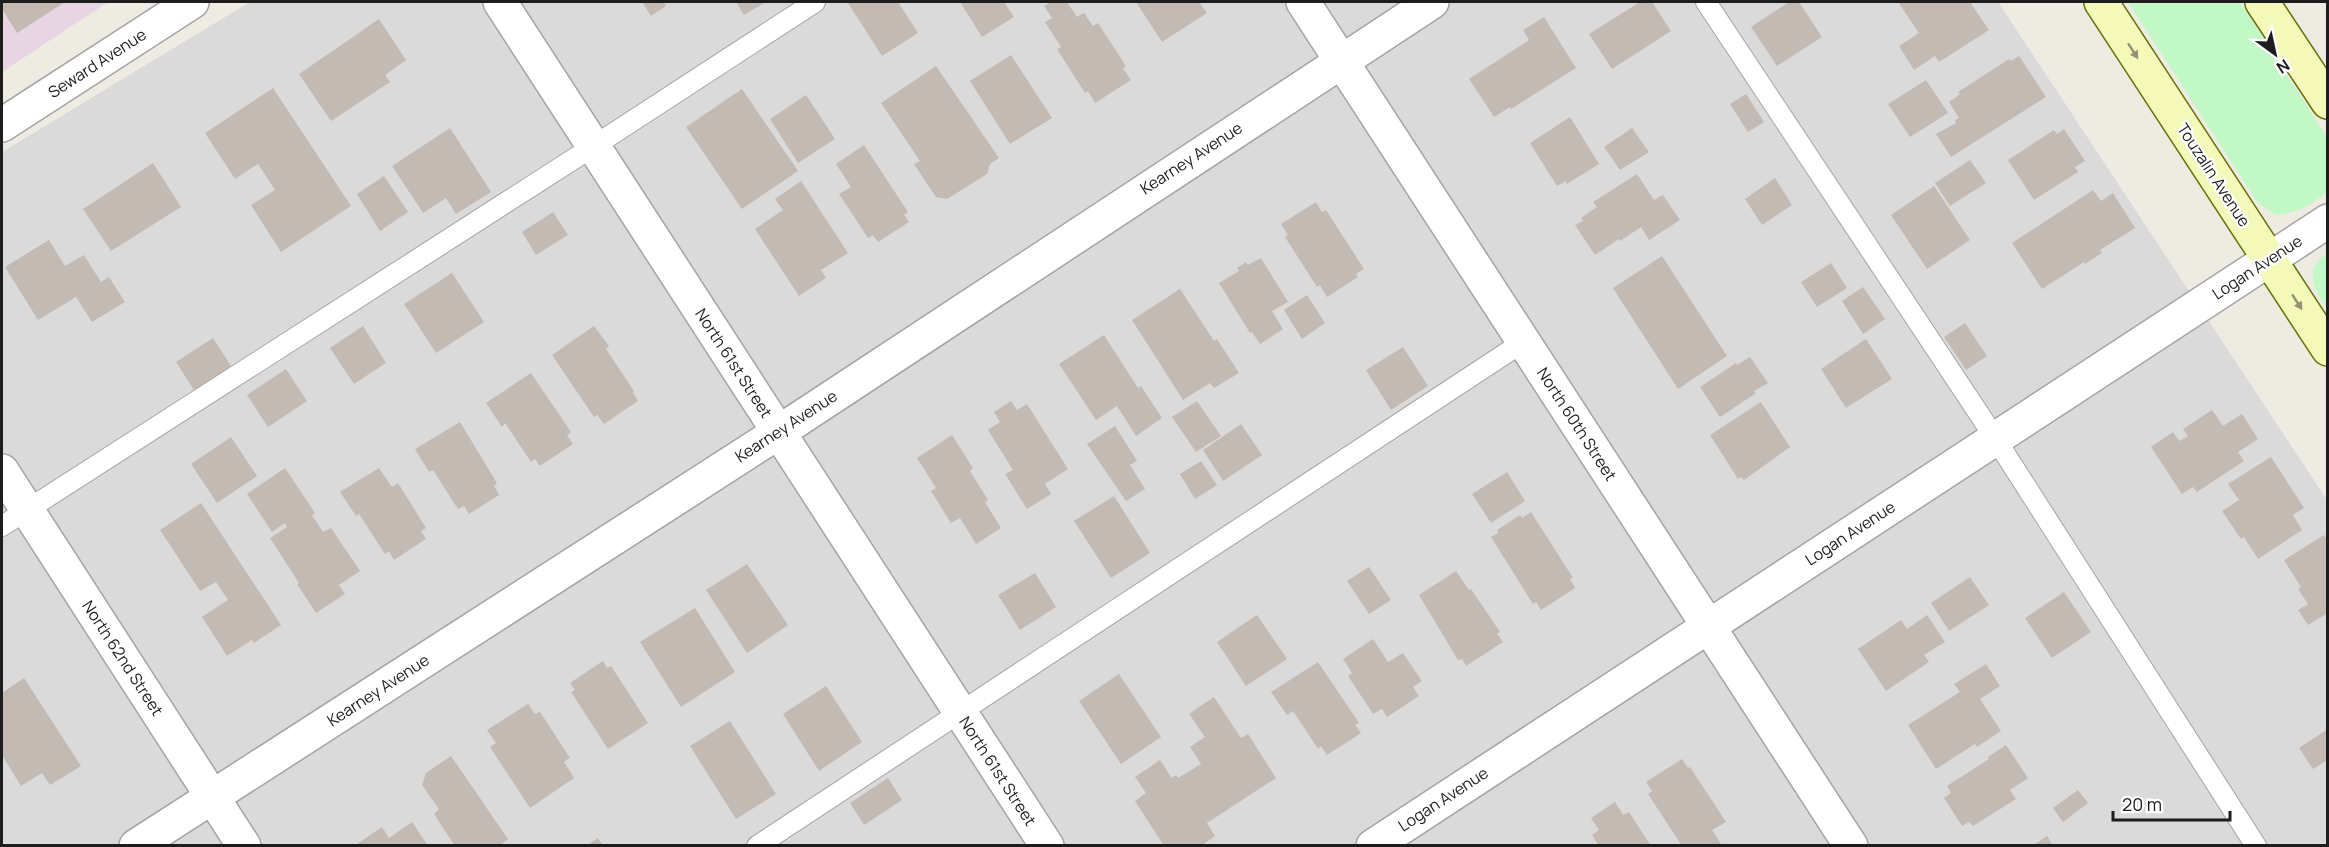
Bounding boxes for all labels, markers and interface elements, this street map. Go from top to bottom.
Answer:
street label: Seward Avenue [44,23,150,103]
north arrow [2245,24,2305,84]
one-way arrow [2127,42,2139,58]
text: N [2272,54,2294,79]
street label: Kearney Avenue [1136,117,1246,199]
street label: Touzalin Avenue [2172,119,2256,231]
street label: Logan Avenue [2208,230,2306,304]
one-way arrow [2291,293,2303,309]
street label: North 61st Street [690,304,778,422]
street label: North 60th Street [1532,363,1622,485]
street label: Kearney Avenue [731,385,841,467]
street label: Logan Avenue [1801,496,1899,570]
street label: North 62nd Street [77,596,169,720]
street label: Kearney Avenue [323,649,433,731]
street label: North 61st Street [954,712,1042,830]
street label: Logan Avenue [1394,762,1492,836]
scale bar [2113,784,2230,822]
text: 20 m [2122,792,2162,816]

